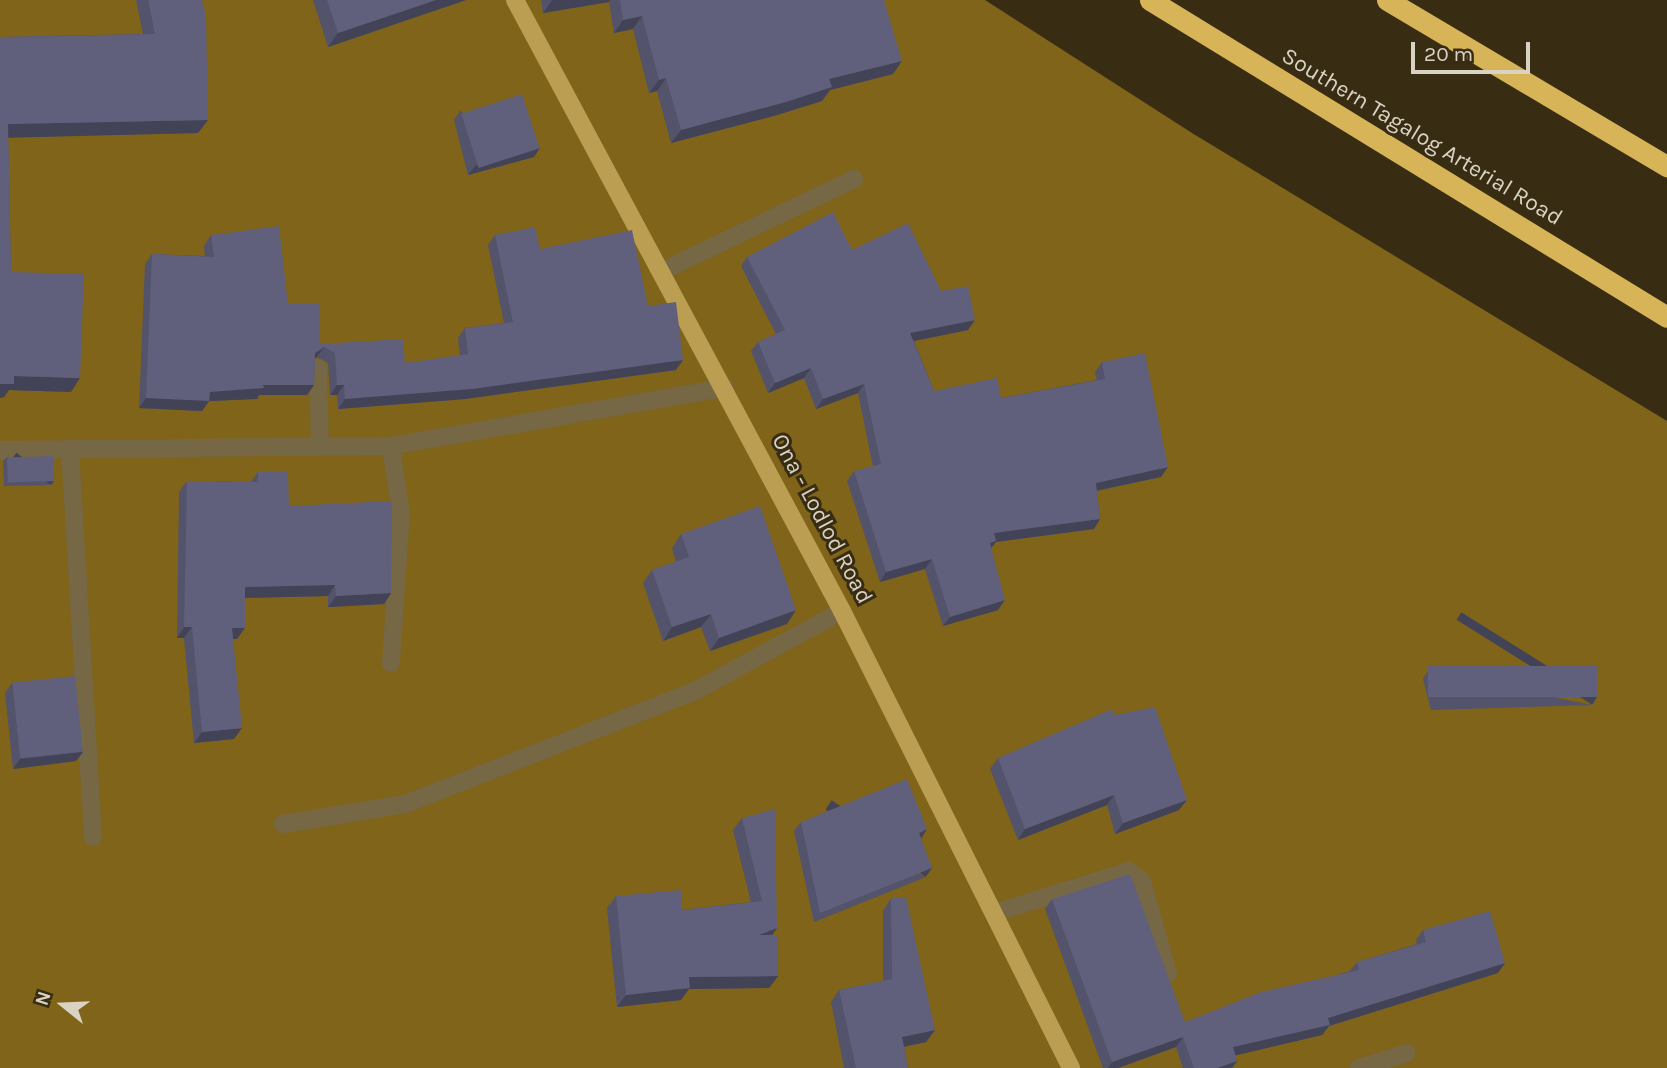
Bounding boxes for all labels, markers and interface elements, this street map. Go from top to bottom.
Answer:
scale bar [1415,28,1534,72]
street label: Southern Tagalog Arterial Road [1277,42,1567,232]
text: 20 m [1424,42,1473,66]
street label: Ona - Lodlod Road [766,429,878,609]
north arrow [28,970,98,1040]
text: N [30,989,56,1008]

